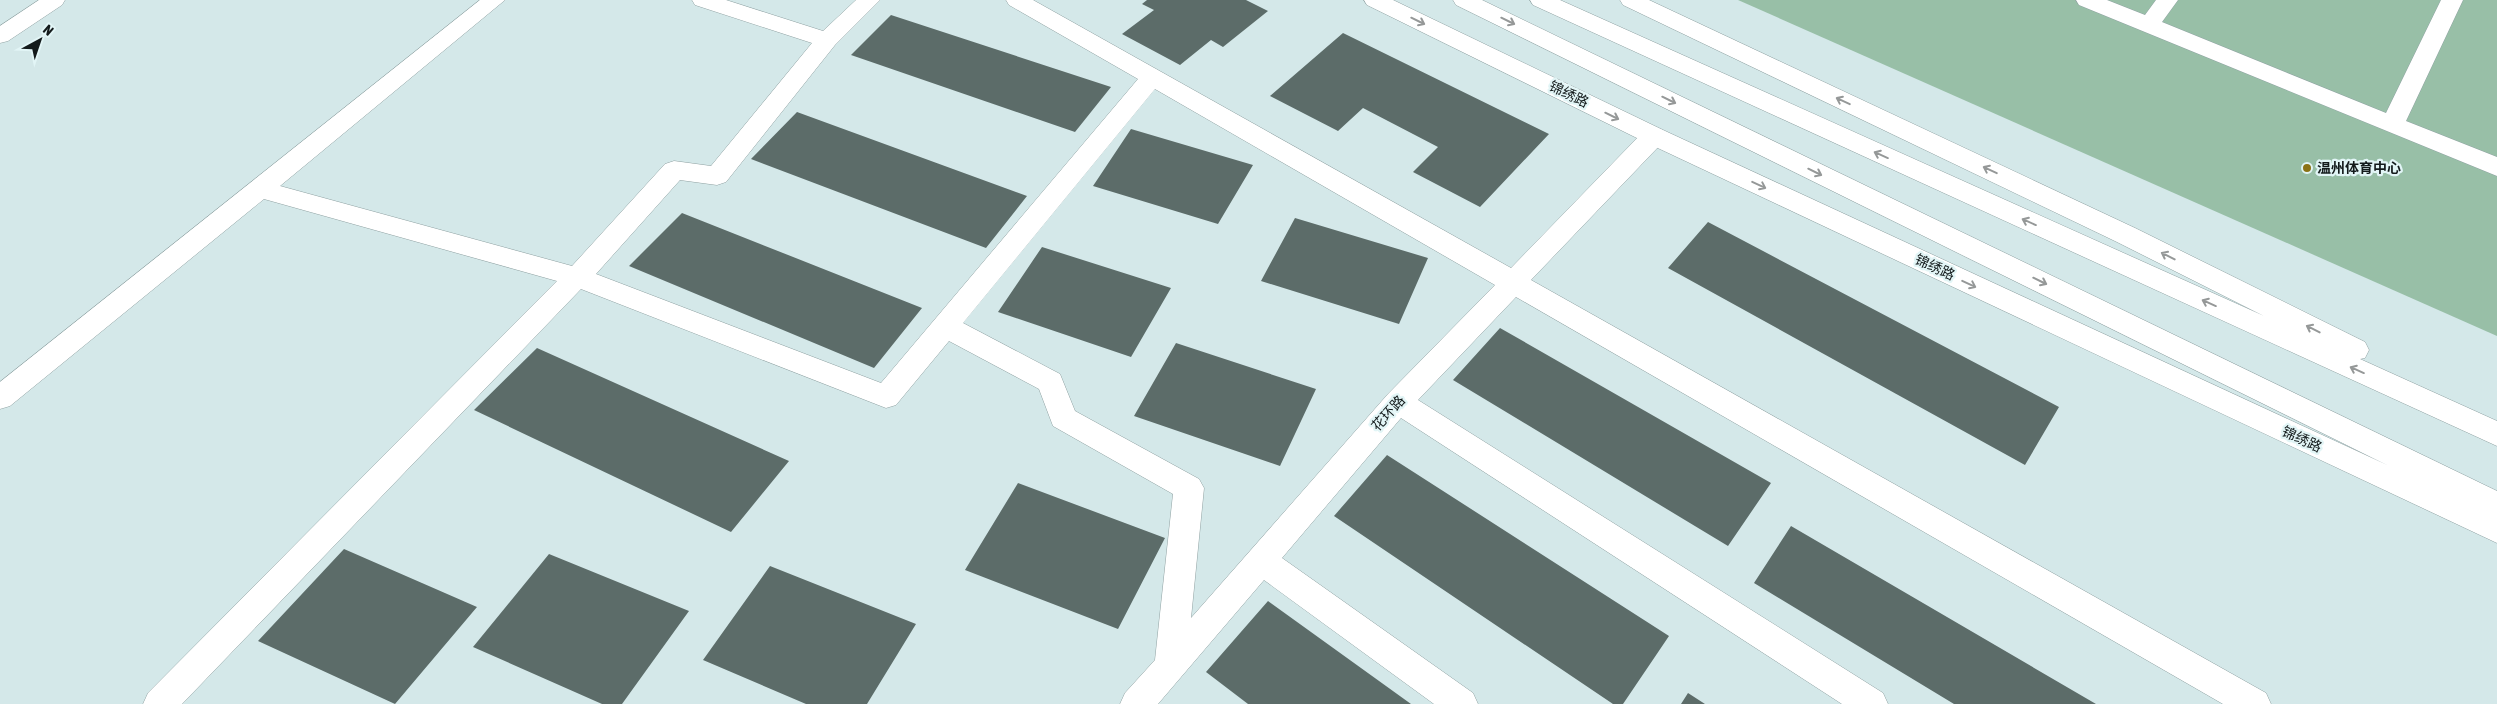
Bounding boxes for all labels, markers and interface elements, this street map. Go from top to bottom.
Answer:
north arrow [15,15,65,65]
one-way arrow [1411,17,1426,27]
one-way arrow [1500,17,1515,27]
text: N [40,21,57,39]
street label: 锦绣路 [1547,78,1591,110]
one-way arrow [1836,95,1851,105]
one-way arrow [1661,96,1676,106]
one-way arrow [1604,111,1619,121]
one-way arrow [1874,149,1889,159]
place label: 温州体育中心 [2317,160,2401,176]
marker: 温州体育中心 [2301,162,2313,174]
one-way arrow [1983,165,1998,174]
one-way arrow [1808,167,1823,177]
one-way arrow [1751,181,1766,190]
one-way arrow [2022,216,2037,226]
street label: 锦绣路 [1913,251,1957,283]
one-way arrow [2160,251,2175,261]
one-way arrow [2032,277,2047,287]
one-way arrow [1961,279,1976,289]
one-way arrow [2202,298,2217,308]
one-way arrow [2306,324,2321,333]
one-way arrow [2350,365,2365,375]
street label: 花环路 [1368,392,1408,434]
street label: 锦绣路 [2280,423,2324,455]

